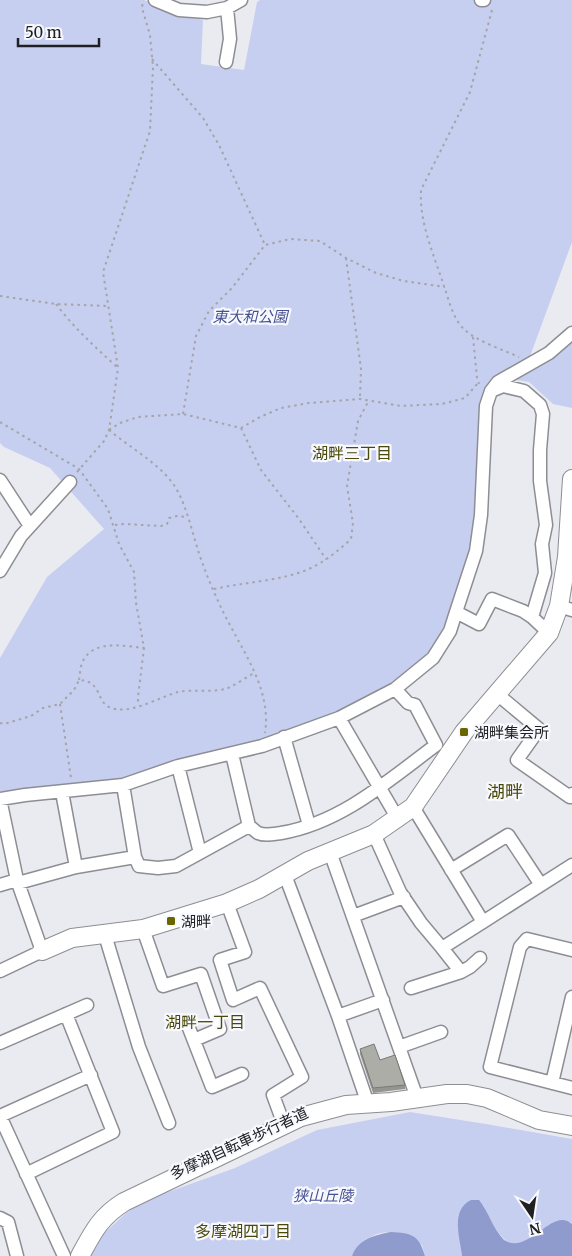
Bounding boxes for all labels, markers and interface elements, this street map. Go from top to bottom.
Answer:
scale bar [18,15,99,47]
text: 50 m [25,23,62,42]
park label: 東大和公園 [212,307,289,326]
district label: 湖畔三丁目 [312,443,392,463]
place label: 湖畔集会所 [474,723,549,742]
marker: 湖畔集会所 [458,726,470,738]
district label: 湖畔 [487,780,523,803]
place label: 湖畔 [181,912,211,931]
marker: 湖畔 [165,915,177,927]
district label: 湖畔一丁目 [165,1012,245,1032]
street label: 多摩湖自転車歩行者道 [167,1103,311,1183]
park label: 狭山丘陵 [293,1186,355,1205]
north arrow [507,1191,557,1241]
text: N [528,1219,542,1239]
district label: 多摩湖四丁目 [195,1221,291,1241]

